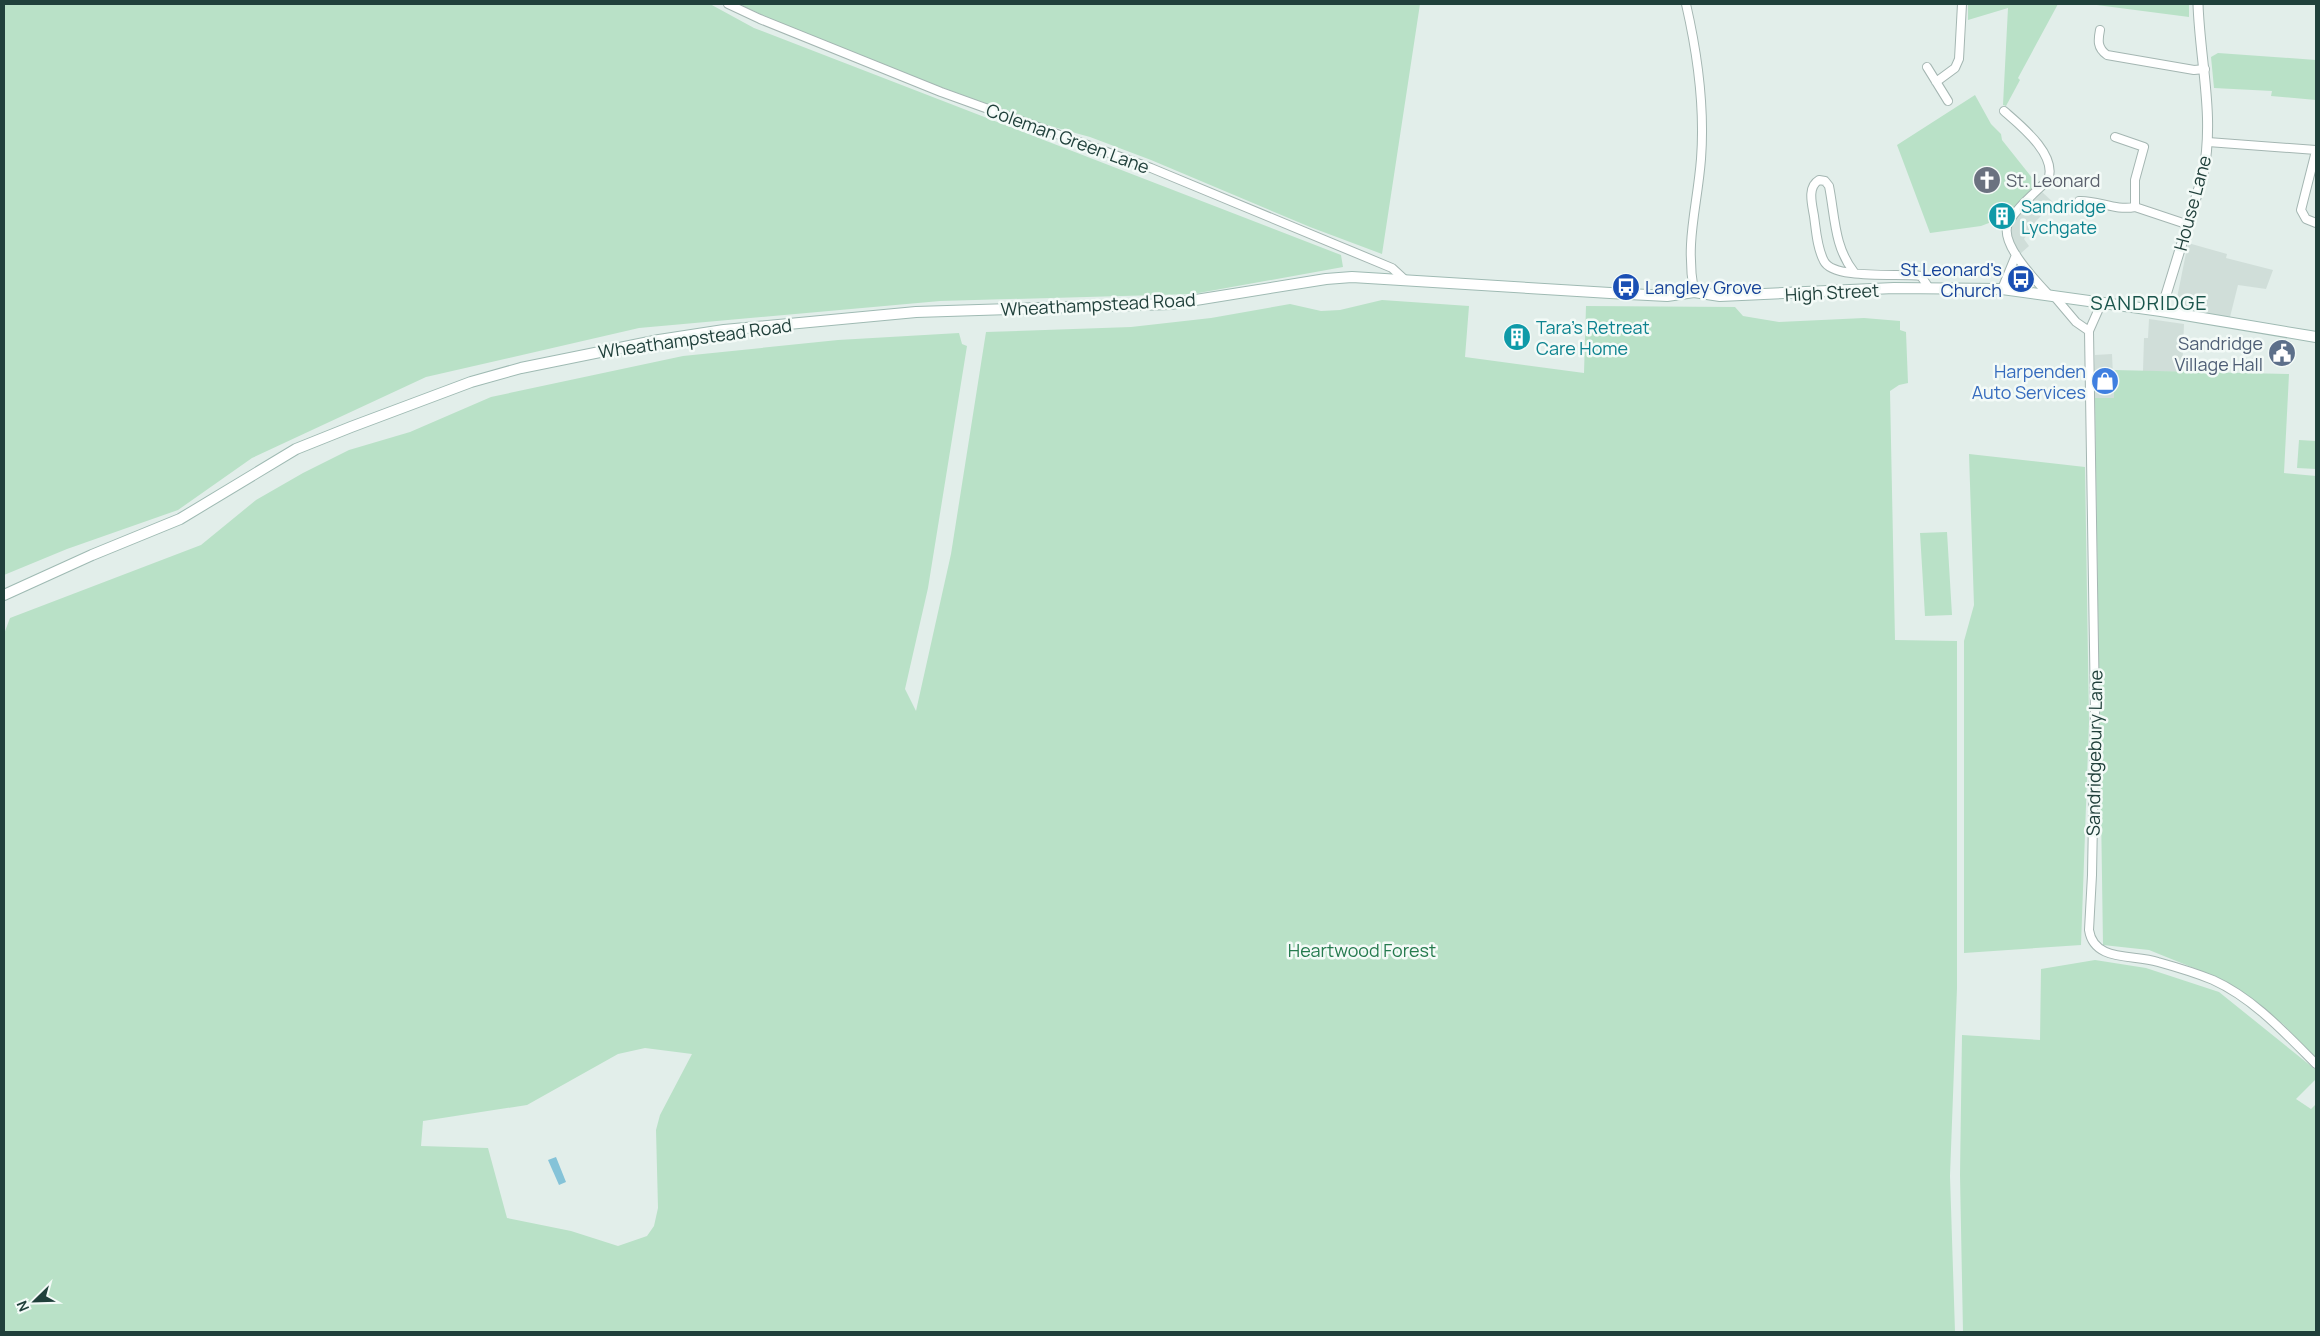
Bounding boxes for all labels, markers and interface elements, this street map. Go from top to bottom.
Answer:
street label: Coleman Green Lane [983,97,1153,179]
street label: House Lane [2168,153,2216,253]
church icon: St. Leonard [1972,165,2002,195]
place label: St. Leonard [2006,168,2101,192]
place label: Sandridge Lychgate [2021,194,2106,239]
building icon: Sandridge Lychgate [1987,201,2017,231]
place label: St Leonard's Church [1900,257,2002,302]
bus stop icon: St Leonard's Church [2006,264,2036,294]
bus stop icon: Langley Grove [1611,272,1641,302]
place label: Langley Grove [1645,275,1762,299]
street label: High Street [1784,278,1880,306]
street label: Wheathampstead Road [1000,287,1196,321]
district label: SANDRIDGE [2090,289,2208,316]
street label: Wheathampstead Road [597,313,793,363]
place label: Tara's Retreat Care Home [1536,315,1650,360]
building icon: Tara's Retreat Care Home [1502,322,1532,352]
place label: Sandridge Village Hall [2174,331,2263,376]
public building icon: Sandridge Village Hall [2267,338,2297,368]
place label: Harpenden Auto Services [1972,359,2086,404]
shop icon: Harpenden Auto Services [2090,366,2120,396]
street label: Sandridgebury Lane [2081,670,2107,836]
park label: Heartwood Forest [1288,938,1436,962]
north arrow [10,1276,60,1326]
text: N [12,1298,33,1315]

